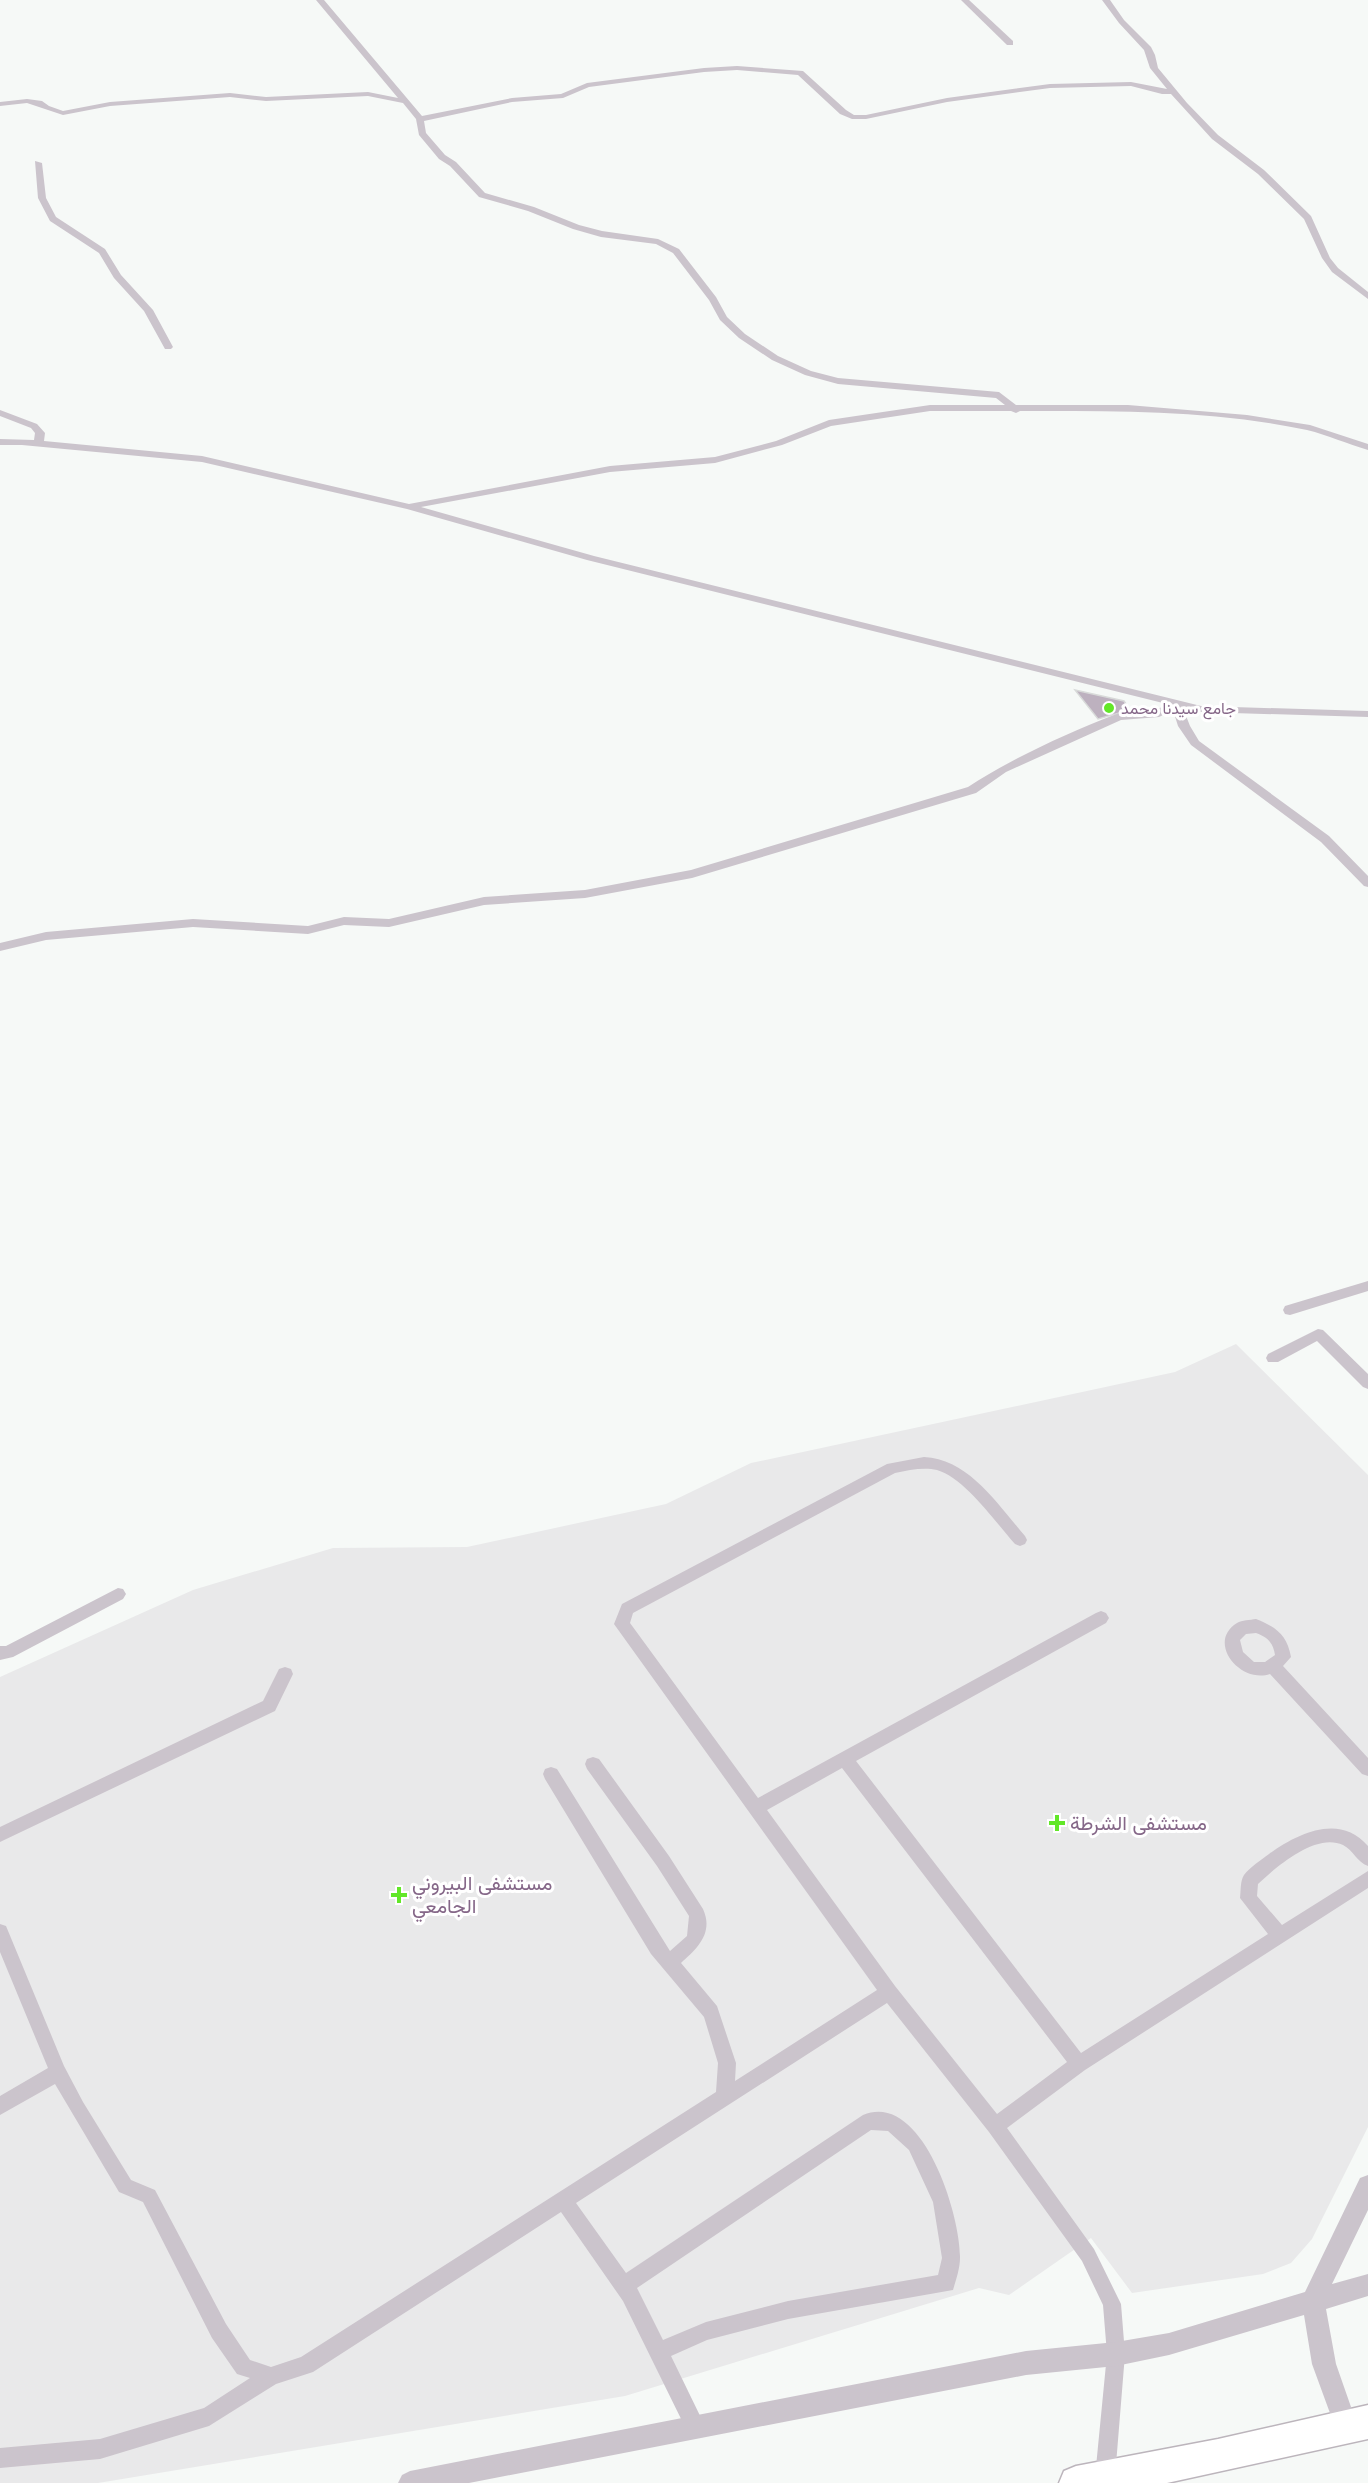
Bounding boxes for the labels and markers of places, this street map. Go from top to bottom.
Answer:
place label: جامع سيدنا محمد [1121,698,1236,720]
marker: جامع سيدنا محمد [1102,701,1116,715]
place label: مستشفى الشرطة [1070,1811,1207,1836]
marker: مستشفى الشرطة [1048,1814,1066,1832]
place label: مستشفى البيروني الجامعي [412,1871,552,1923]
marker: مستشفى البيروني الجامعي [390,1886,408,1904]

